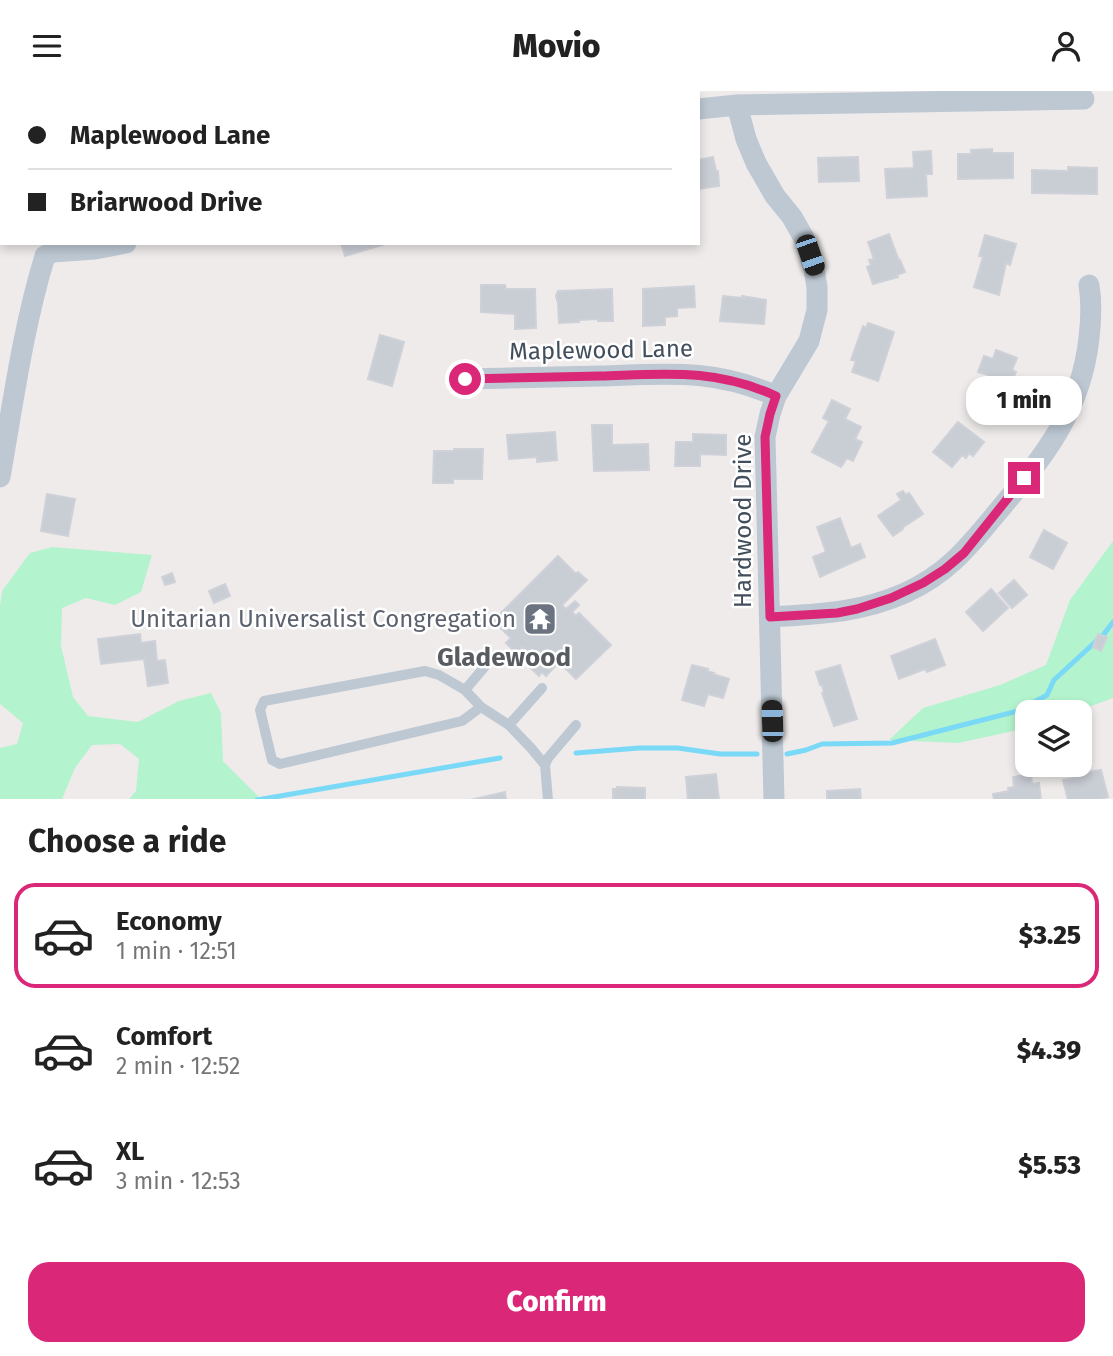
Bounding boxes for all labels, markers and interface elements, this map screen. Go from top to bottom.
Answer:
icon: menu [28,27,66,65]
text: Movio [512,27,601,65]
icon: person [1047,27,1085,65]
text: Maplewood Lane [70,120,270,151]
text: Briarwood Drive [70,187,262,218]
car [794,232,827,278]
street label: Maplewood Lane [509,334,693,366]
route start [449,363,481,395]
callout: 1 min [966,377,1082,425]
text: 1 min [996,386,1052,414]
street label: Hardwood Drive [729,434,757,608]
route end [1008,462,1040,494]
temple icon: Unitarian Universalist Congregation [521,600,559,638]
place label: Unitarian Universalist Congregation [130,605,516,633]
district label: Gladewood [437,642,571,673]
car [761,700,784,742]
map controls [1015,700,1092,777]
button: layers [1015,700,1092,777]
text: Choose a ride [28,822,226,860]
icon: car [32,904,95,967]
text: Economy [116,906,222,937]
text: $3.25 [1019,920,1081,951]
text: 1 min · 12:51 [116,937,237,965]
icon: car [32,1019,95,1082]
text: Comfort [116,1021,212,1052]
text: $4.39 [1017,1035,1081,1066]
text: 2 min · 12:52 [116,1052,240,1080]
icon: car [32,1134,95,1197]
text: XL [116,1136,144,1167]
text: $5.53 [1018,1150,1081,1181]
text: 3 min · 12:53 [116,1167,241,1195]
button: Confirm [28,1262,1085,1342]

